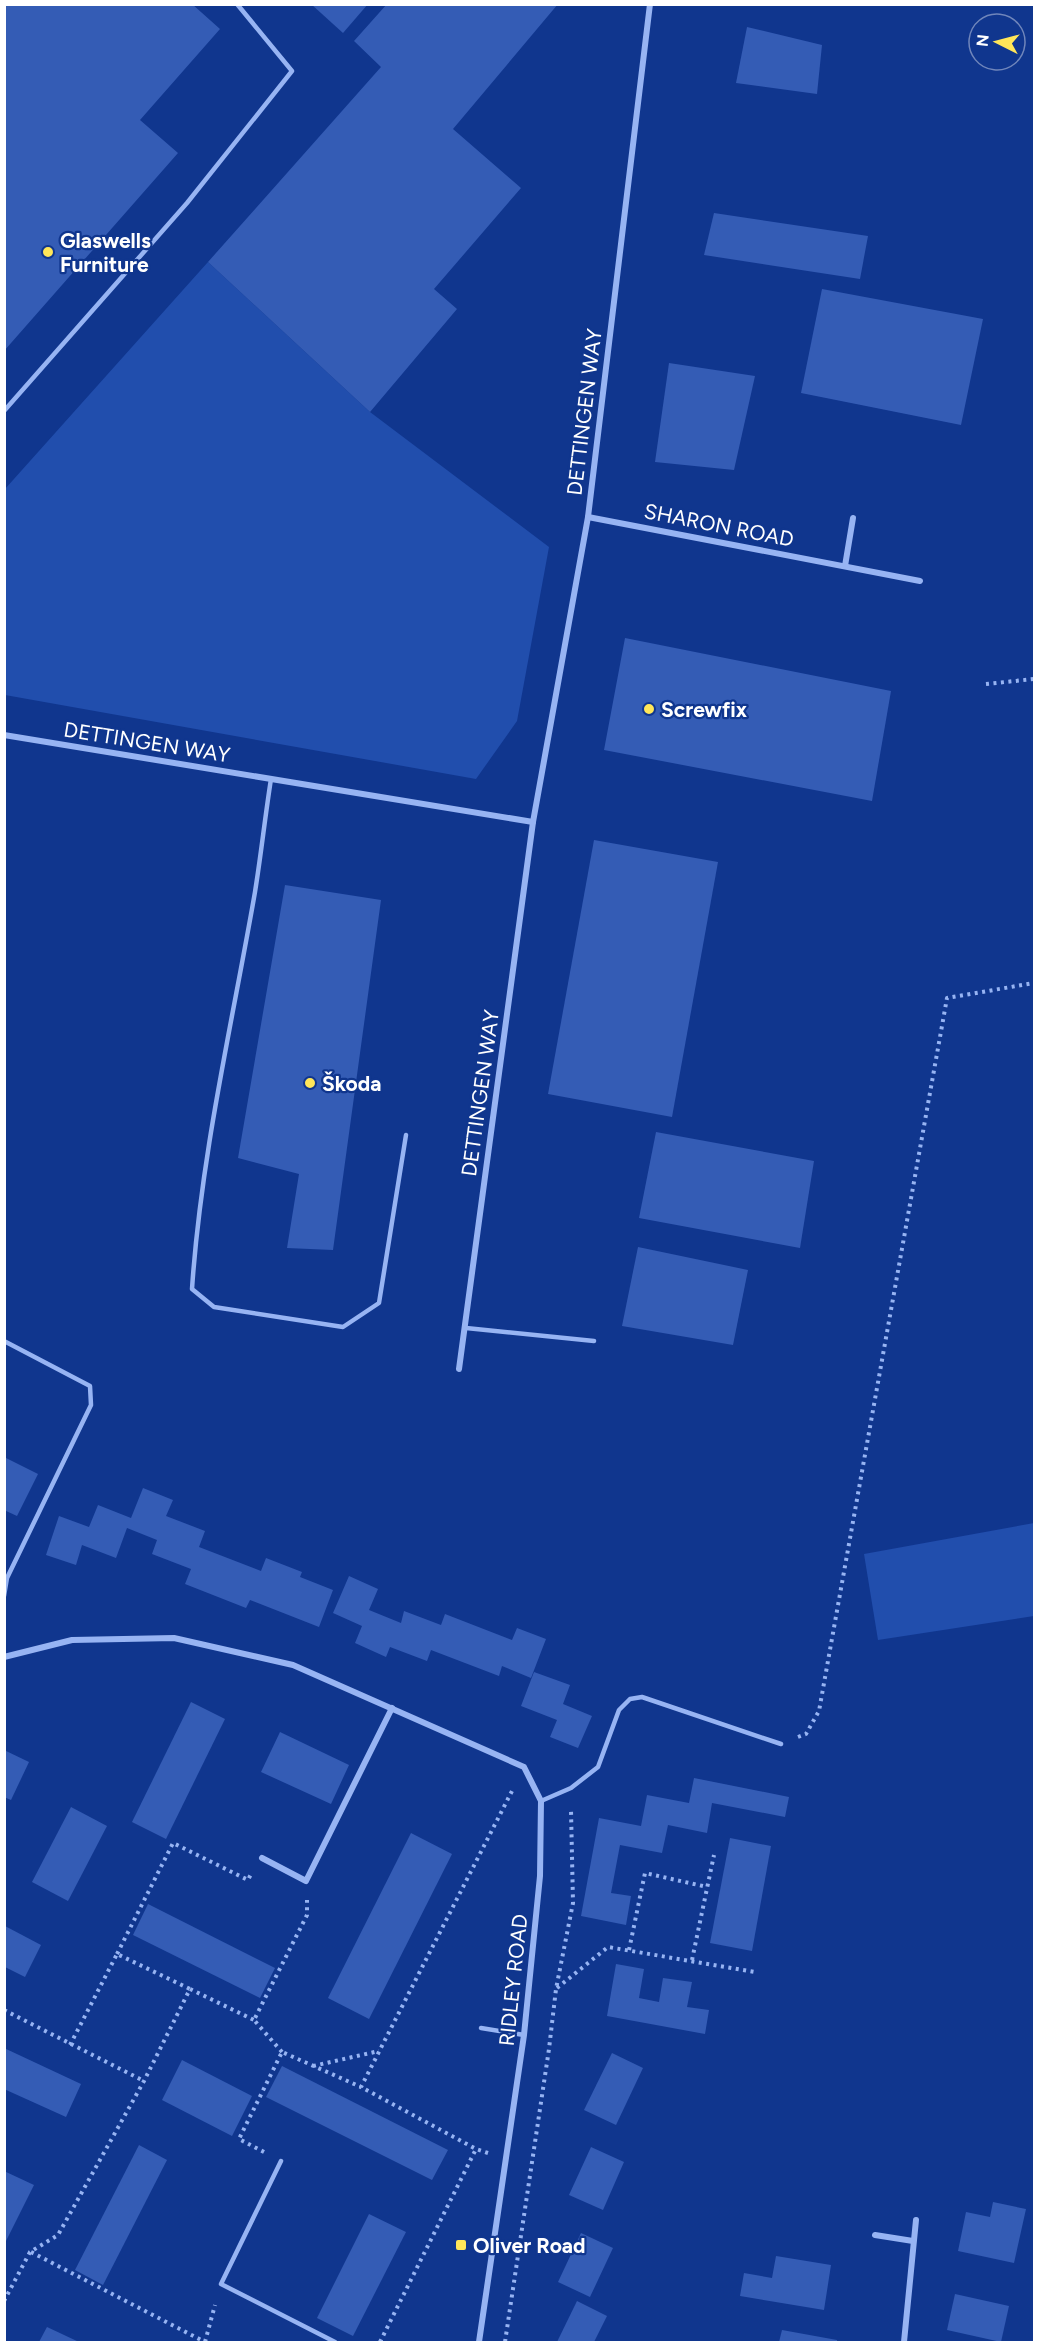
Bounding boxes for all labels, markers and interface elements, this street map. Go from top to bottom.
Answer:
north arrow [967,12,1027,72]
text: N [972,33,993,48]
place label: Glaswells Furniture [60,228,151,277]
marker: Glaswells Furniture [41,245,55,259]
street label: DETTINGEN WAY [561,327,607,497]
street label: SHARON ROAD [642,498,796,552]
place label: Screwfix [661,697,748,722]
marker: Screwfix [642,702,656,716]
street label: DETTINGEN WAY [62,717,232,768]
street label: DETTINGEN WAY [456,1008,504,1178]
place label: Škoda [322,1071,381,1096]
marker: Škoda [303,1076,317,1090]
street label: RIDLEY ROAD [494,1913,532,2047]
place label: Oliver Road [473,2233,586,2258]
marker: Oliver Road [454,2238,468,2252]

